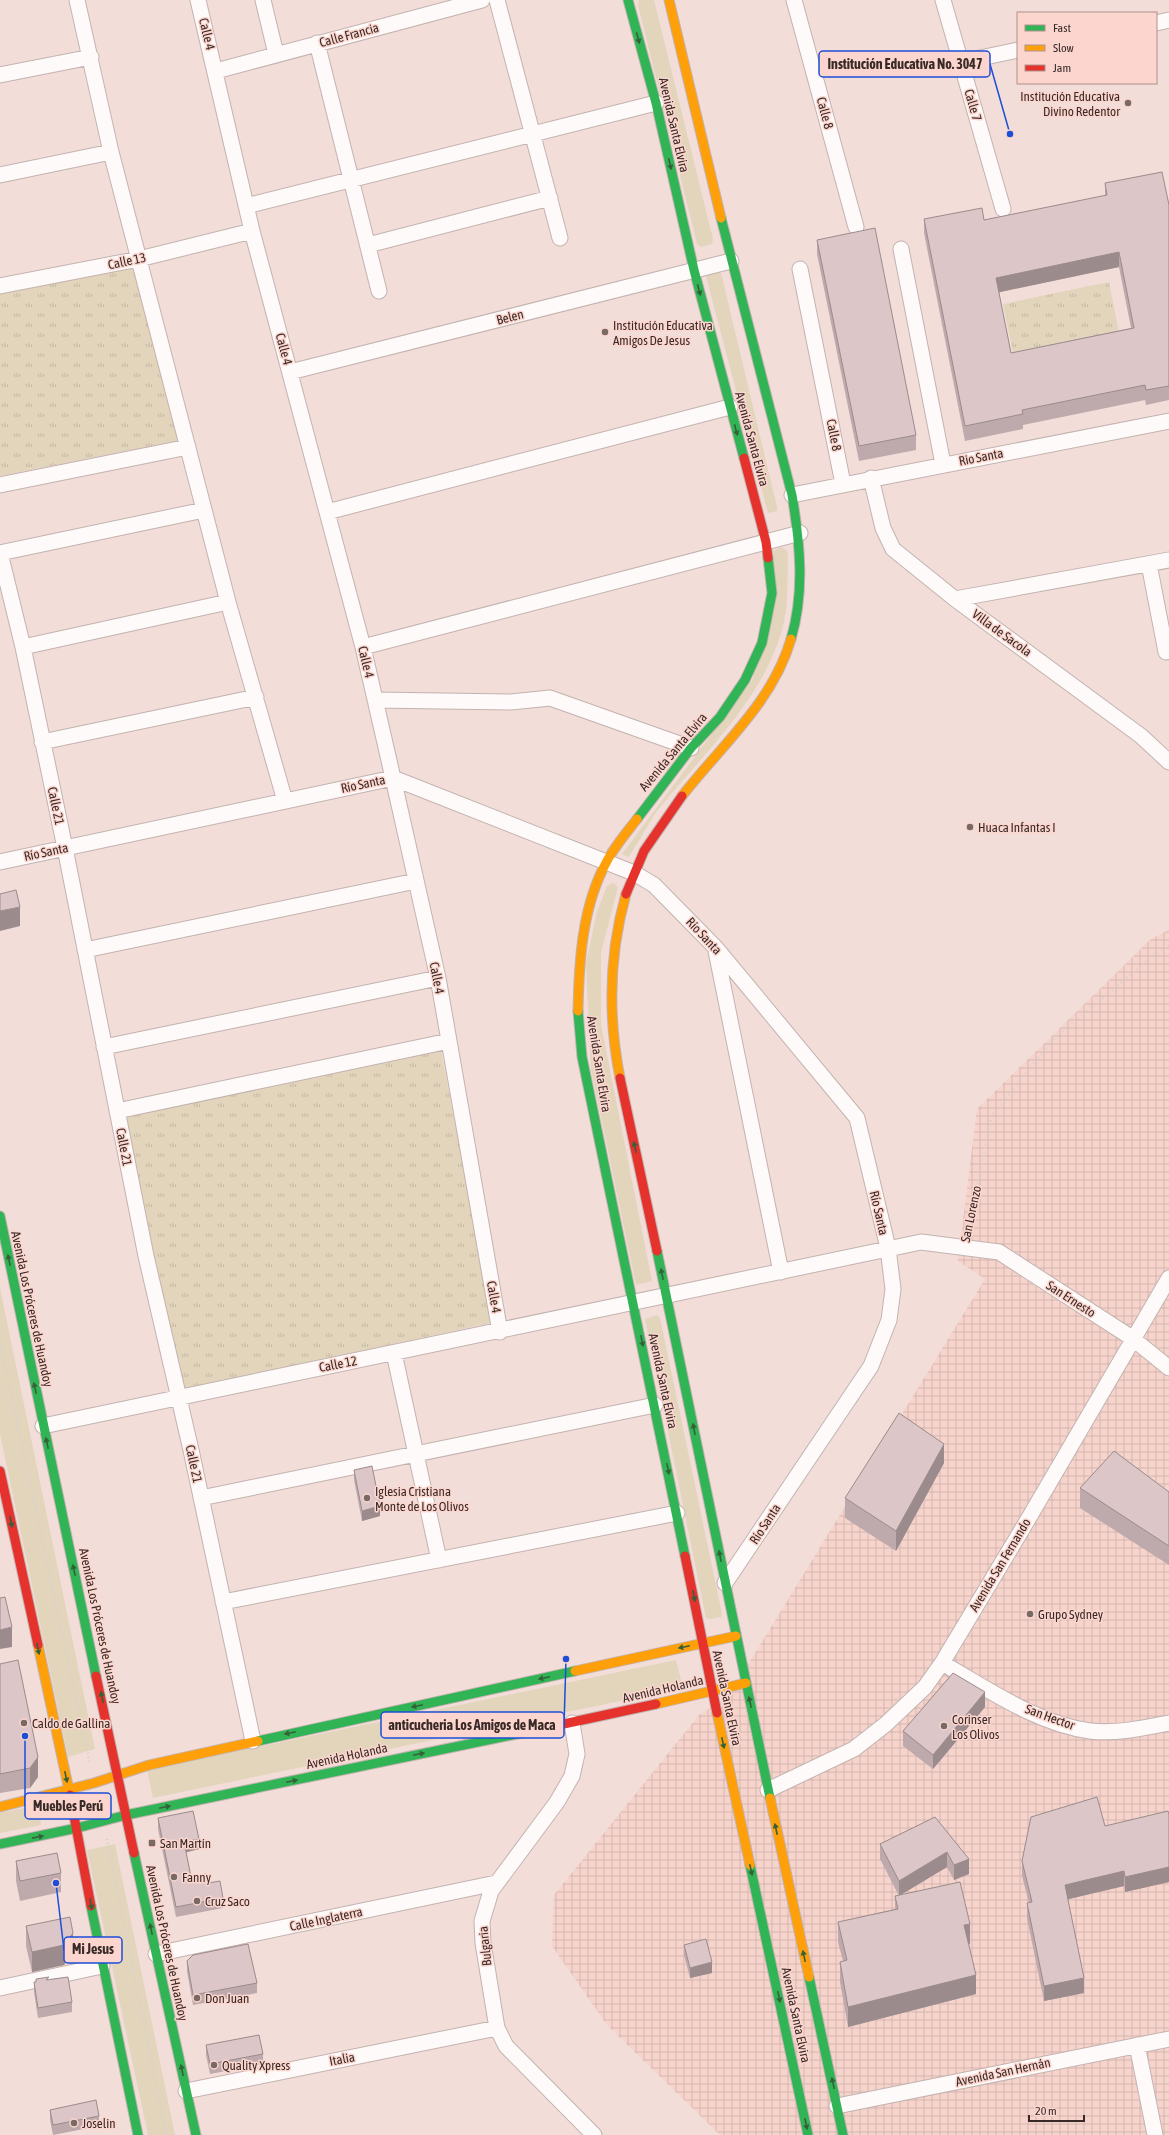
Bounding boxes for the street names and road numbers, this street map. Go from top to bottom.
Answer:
street label: Calle 4 [196,16,218,52]
street label: Calle Francia [318,20,380,50]
street label: Avenida Santa Elvira [656,76,692,174]
street label: Calle 7 [961,87,985,123]
street label: Calle 8 [814,95,836,131]
street label: Calle 13 [107,250,147,272]
street label: Belen [495,306,525,328]
street label: Calle 4 [273,331,295,367]
street label: Avenida Santa Elvira [732,390,772,488]
street label: Calle 8 [824,418,844,452]
street label: Rio Santa [957,445,1005,469]
street label: Villa de Sacola [969,606,1035,660]
street label: Calle 4 [355,645,377,679]
street label: Avenida Santa Elvira [636,710,710,794]
street label: Río Santa [339,772,387,796]
street label: Calle 21 [45,786,67,826]
street label: Río Santa [22,840,70,864]
street label: Río Santa [683,914,725,958]
street label: Calle 4 [427,961,447,995]
street label: Avenida Santa Elvira [584,1015,614,1113]
street label: Calle 21 [113,1127,135,1167]
street label: San Lorenzo [958,1184,984,1244]
street label: Río Santa [867,1189,891,1237]
street label: Avenida Los Próceres de Huandoy [8,1230,56,1389]
street label: San Ernesto [1044,1278,1098,1320]
street label: Calle 4 [484,1280,504,1314]
street label: Avenida Santa Elvira [646,1332,680,1430]
street label: Calle 12 [318,1353,358,1375]
street label: Calle 21 [183,1444,205,1484]
street label: Río Santa [746,1501,784,1547]
street label: Avenida San Fernando [966,1516,1034,1614]
street label: Avenida Los Próceres de Huandoy [76,1547,124,1706]
street label: Avenida Santa Elvira [710,1649,744,1747]
street label: Avenida Holanda [621,1672,705,1706]
street label: San Hector [1023,1701,1077,1733]
street label: Avenida Holanda [305,1740,389,1772]
street label: Avenida Los Próceres de Huandoy [143,1864,191,2023]
street label: Calle Inglaterra [288,1904,364,1934]
street label: Bulgaria [475,1925,495,1967]
street label: Avenida Santa Elvira [779,1966,813,2064]
street label: Italia [328,2049,356,2069]
street label: Avenida San Hernán [954,2055,1052,2089]

